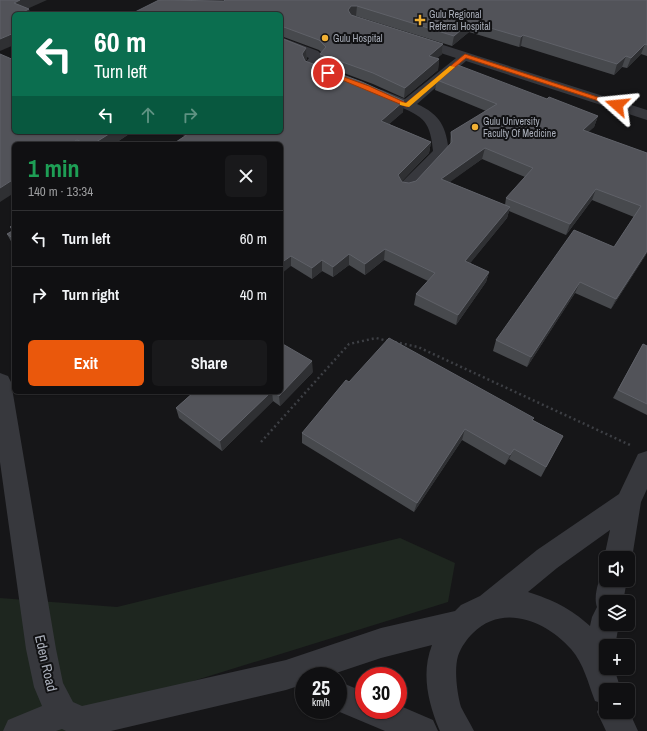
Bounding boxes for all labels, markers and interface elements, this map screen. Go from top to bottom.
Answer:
place label: Gulu Regional Referral Hospital [429,8,491,33]
marker: Gulu Regional Referral Hospital [414,14,426,26]
text: 60 m [94,23,146,61]
icon: left [28,28,80,80]
place label: Gulu Hospital [333,32,383,45]
marker: Gulu Hospital [320,33,330,43]
pin [311,56,345,90]
text: Turn left [94,59,147,84]
icon: arrive [317,62,339,84]
position arrow [596,84,638,126]
icon: left [95,104,117,126]
icon: ahead [137,104,159,126]
icon: right [179,104,201,126]
place label: Gulu University Faculty Of Medicine [483,115,556,140]
marker: Gulu University Faculty Of Medicine [470,122,480,132]
text: 1 min [28,152,79,184]
button: close [225,155,267,197]
text: 140 m · 13:34 [28,183,93,200]
icon: left [28,228,50,250]
text: Turn left [62,228,110,249]
text: 60 m [240,228,267,249]
icon: right [28,284,50,306]
text: Turn right [62,284,119,305]
text: 40 m [240,284,267,305]
button: Exit [28,340,144,386]
button: Share [152,340,267,386]
map controls [599,551,635,719]
button: sound [599,551,635,587]
button: layers [599,595,635,631]
street label: Eden Road [31,633,61,693]
button: + [599,639,635,675]
speed limit sign: 30 [355,667,407,719]
text: 25 [312,674,330,701]
button: − [599,683,635,719]
text: km/h [312,696,330,709]

